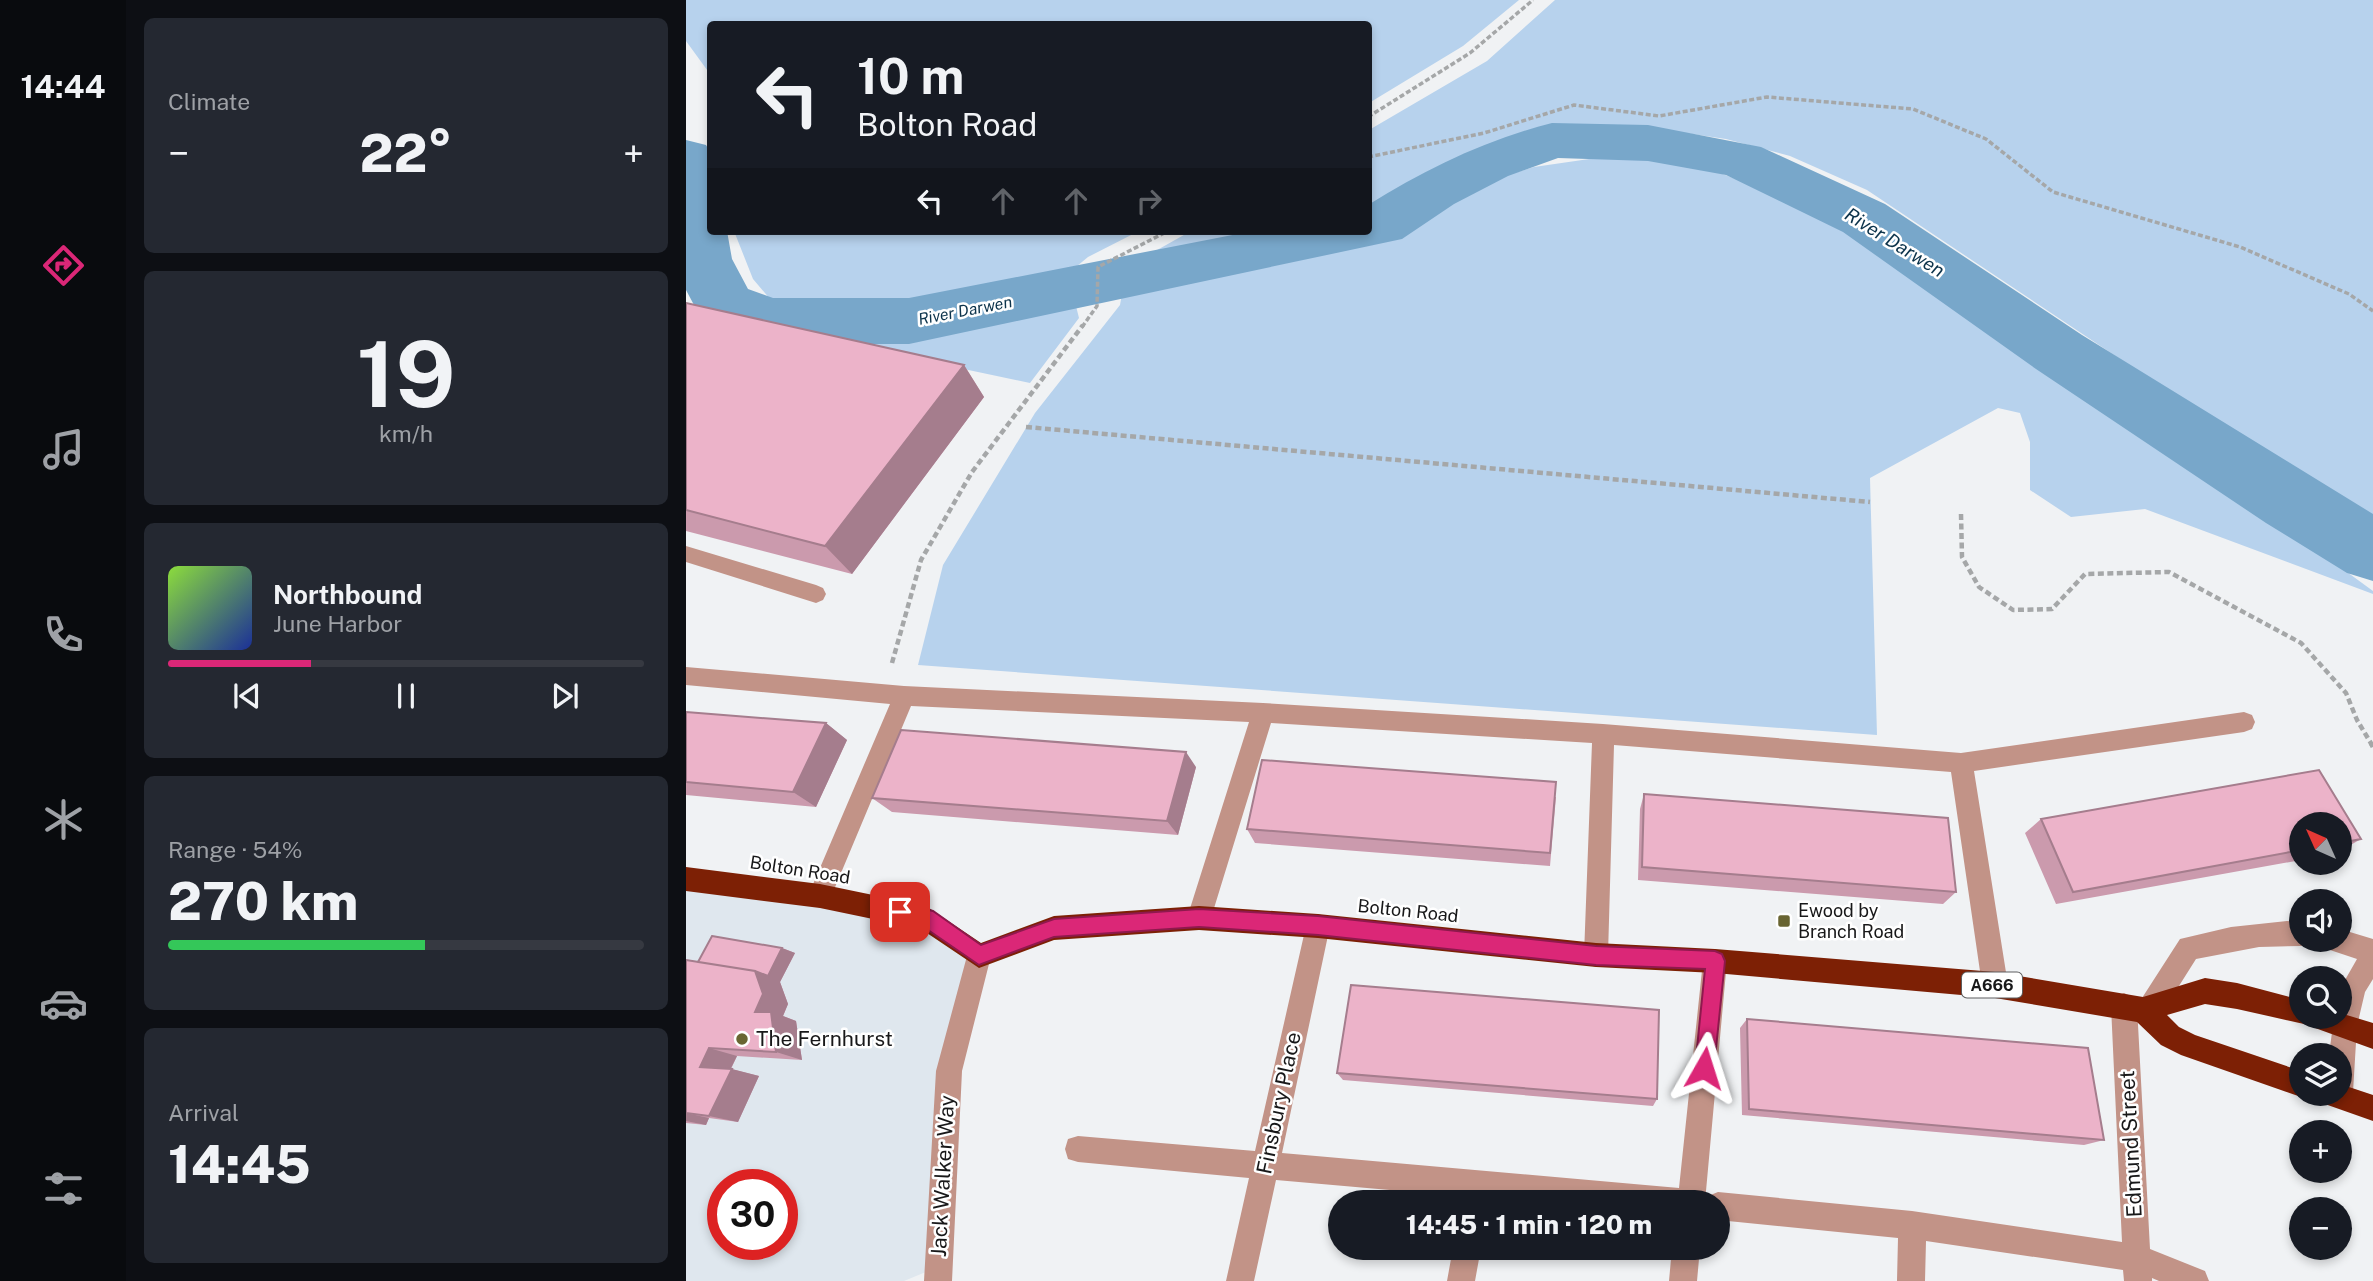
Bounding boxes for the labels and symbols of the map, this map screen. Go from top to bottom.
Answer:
water label: River Darwen [1841,203,1949,281]
water label: River Darwen [917,292,1014,329]
north arrow [2289,812,2352,875]
street label: Bolton Road [748,851,852,888]
pin [870,882,930,942]
street label: Bolton Road [1357,895,1460,926]
place label: Ewood by Branch Road [1798,900,1904,942]
marker: Ewood by Branch Road [1776,913,1792,929]
road number: A666 [1962,973,2022,998]
place label: The Fernhurst [756,1026,893,1051]
street label: Finsbury Place [1251,1030,1306,1176]
marker: The Fernhurst [734,1031,750,1047]
position arrow [1667,1031,1741,1105]
street label: Edmund Street [2114,1070,2147,1218]
street label: Jack Walker Way [926,1094,959,1258]
speed limit sign: 30 [707,1169,798,1260]

